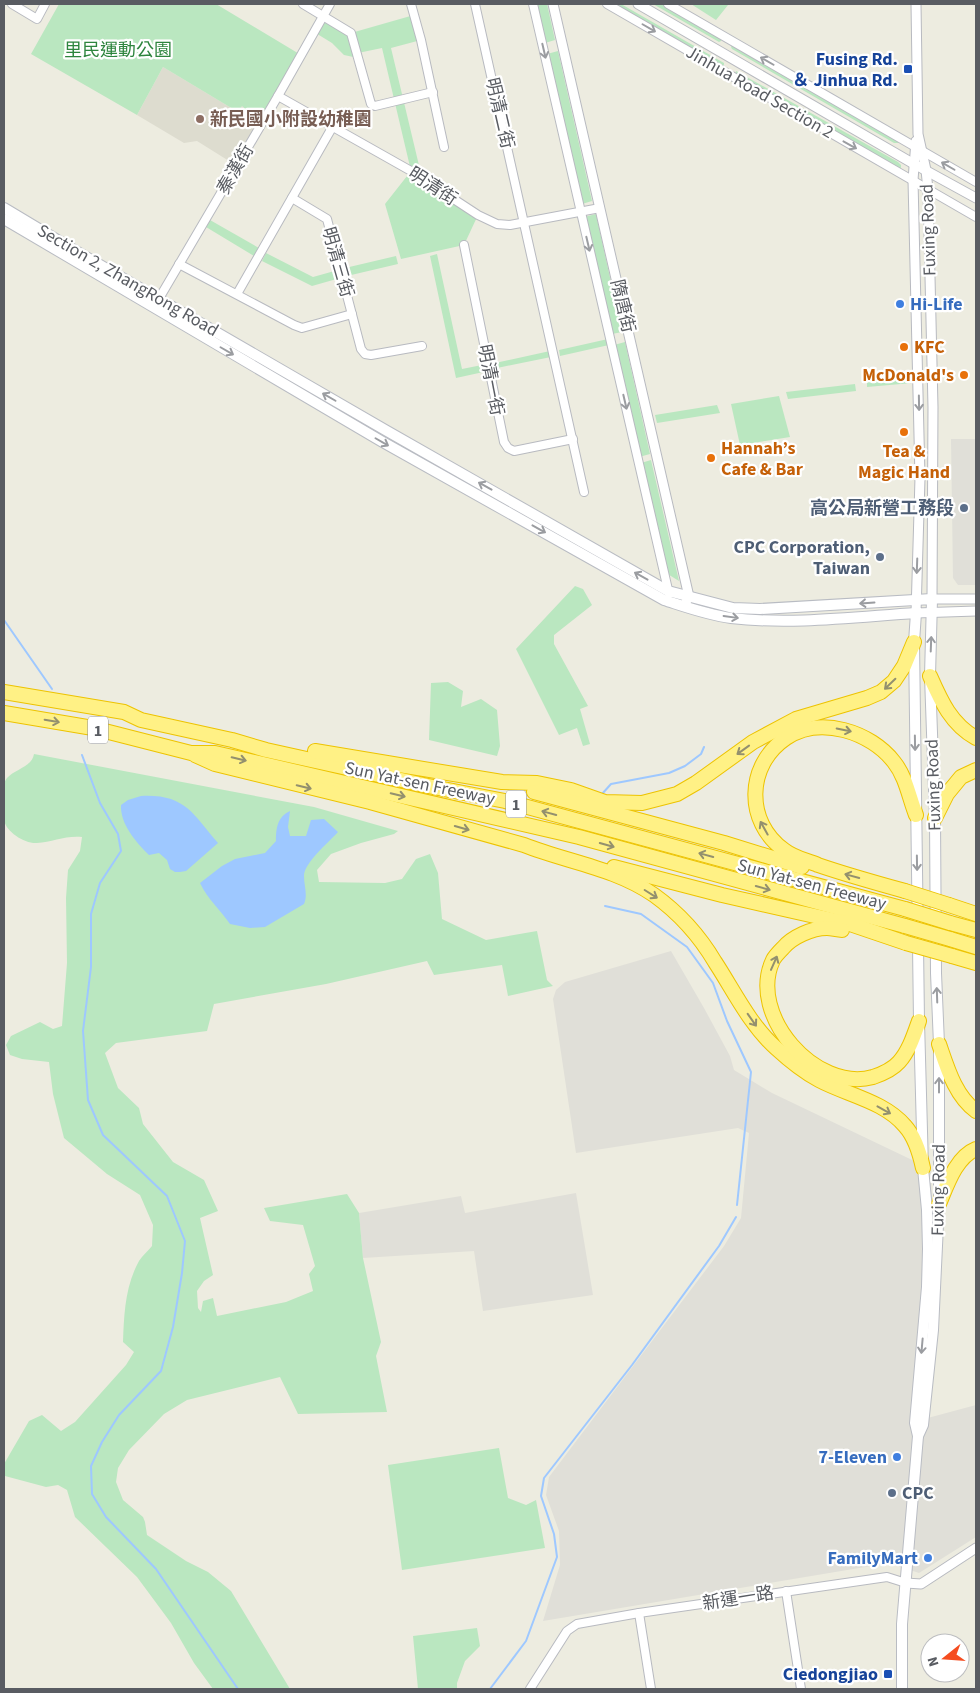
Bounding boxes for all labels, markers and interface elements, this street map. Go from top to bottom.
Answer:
one-way arrow [642,23,657,33]
park label: 里民運動公園 [64,38,172,63]
street label: Jinhua Road Section 2 [681,40,838,145]
one-way arrow [540,43,549,59]
place label: Fusing Rd. ＆ Jinhua Rd. [792,47,898,93]
one-way arrow [759,56,774,66]
marker: Fusing Rd. ＆ Jinhua Rd. [902,63,914,75]
street label: 明清二街 [479,75,520,151]
place label: 新民國小附設幼稚園 [210,107,372,132]
marker: 新民國小附設幼稚園 [194,113,206,125]
street label: 秦漢街 [211,140,260,199]
one-way arrow [843,140,858,150]
street label: 明清街 [403,161,462,212]
one-way arrow [942,161,956,171]
street label: Fuxing Road [914,184,943,276]
street label: Section 2, ZhangRong Road [32,218,223,343]
street label: 明清三街 [316,224,359,300]
one-way arrow [584,235,593,251]
street label: 隋唐街 [604,277,641,335]
place label: Hi-Life [910,292,963,317]
marker: Hi-Life [894,298,906,310]
place label: KFC [914,335,945,360]
marker: KFC [898,341,910,353]
street label: 明清一街 [471,342,510,418]
one-way arrow [219,346,233,356]
place label: McDonald's [862,363,954,388]
marker: McDonald's [958,369,970,381]
one-way arrow [322,391,337,401]
one-way arrow [620,394,630,410]
one-way arrow [914,394,924,411]
marker: Tea & Magic Hand [898,426,910,438]
place label: Hannah’s Cafe & Bar [721,436,804,482]
one-way arrow [374,437,389,447]
place label: Tea & Magic Hand [858,439,950,485]
marker: Hannah’s Cafe & Bar [705,452,717,464]
one-way arrow [478,481,493,491]
place label: 高公局新營工務段 [810,496,954,521]
marker: 高公局新營工務段 [958,502,970,514]
one-way arrow [532,525,546,535]
place label: CPC Corporation, Taiwan [733,535,870,581]
marker: CPC Corporation, Taiwan [874,551,886,563]
one-way arrow [913,557,922,573]
one-way arrow [635,570,649,580]
one-way arrow [860,598,876,607]
one-way arrow [723,613,739,623]
one-way arrow [926,636,936,652]
one-way arrow [883,678,896,690]
road number: 1 [88,716,108,744]
one-way arrow [43,717,59,727]
one-way arrow [835,726,851,735]
one-way arrow [910,735,920,751]
street label: Fuxing Road [919,739,948,831]
one-way arrow [737,744,750,755]
one-way arrow [231,755,247,764]
street label: Sun Yat-sen Freeway [342,755,498,812]
one-way arrow [296,783,312,792]
one-way arrow [389,791,405,800]
road number: 1 [506,791,526,818]
one-way arrow [542,807,558,817]
one-way arrow [759,820,769,835]
one-way arrow [453,823,469,833]
one-way arrow [598,840,614,850]
one-way arrow [698,850,714,859]
street label: Sun Yat-sen Freeway [735,853,890,917]
one-way arrow [912,855,921,871]
one-way arrow [845,871,861,881]
one-way arrow [755,884,771,894]
one-way arrow [644,889,658,899]
one-way arrow [769,956,779,971]
one-way arrow [932,987,941,1003]
one-way arrow [747,1012,757,1026]
one-way arrow [934,1077,944,1094]
one-way arrow [876,1105,890,1115]
street label: Fuxing Road [925,1144,952,1236]
one-way arrow [917,1338,927,1354]
place label: 7-Eleven [818,1445,887,1470]
marker: 7-Eleven [891,1451,903,1463]
place label: CPC [902,1481,934,1506]
marker: CPC [886,1487,898,1499]
place label: FamilyMart [828,1546,918,1571]
marker: FamilyMart [922,1552,934,1564]
street label: 新運一路 [701,1581,776,1616]
north arrow [920,1633,970,1683]
text: N [923,1654,944,1669]
place label: Ciedongjiao [783,1662,878,1687]
marker: Ciedongjiao [882,1668,894,1680]

